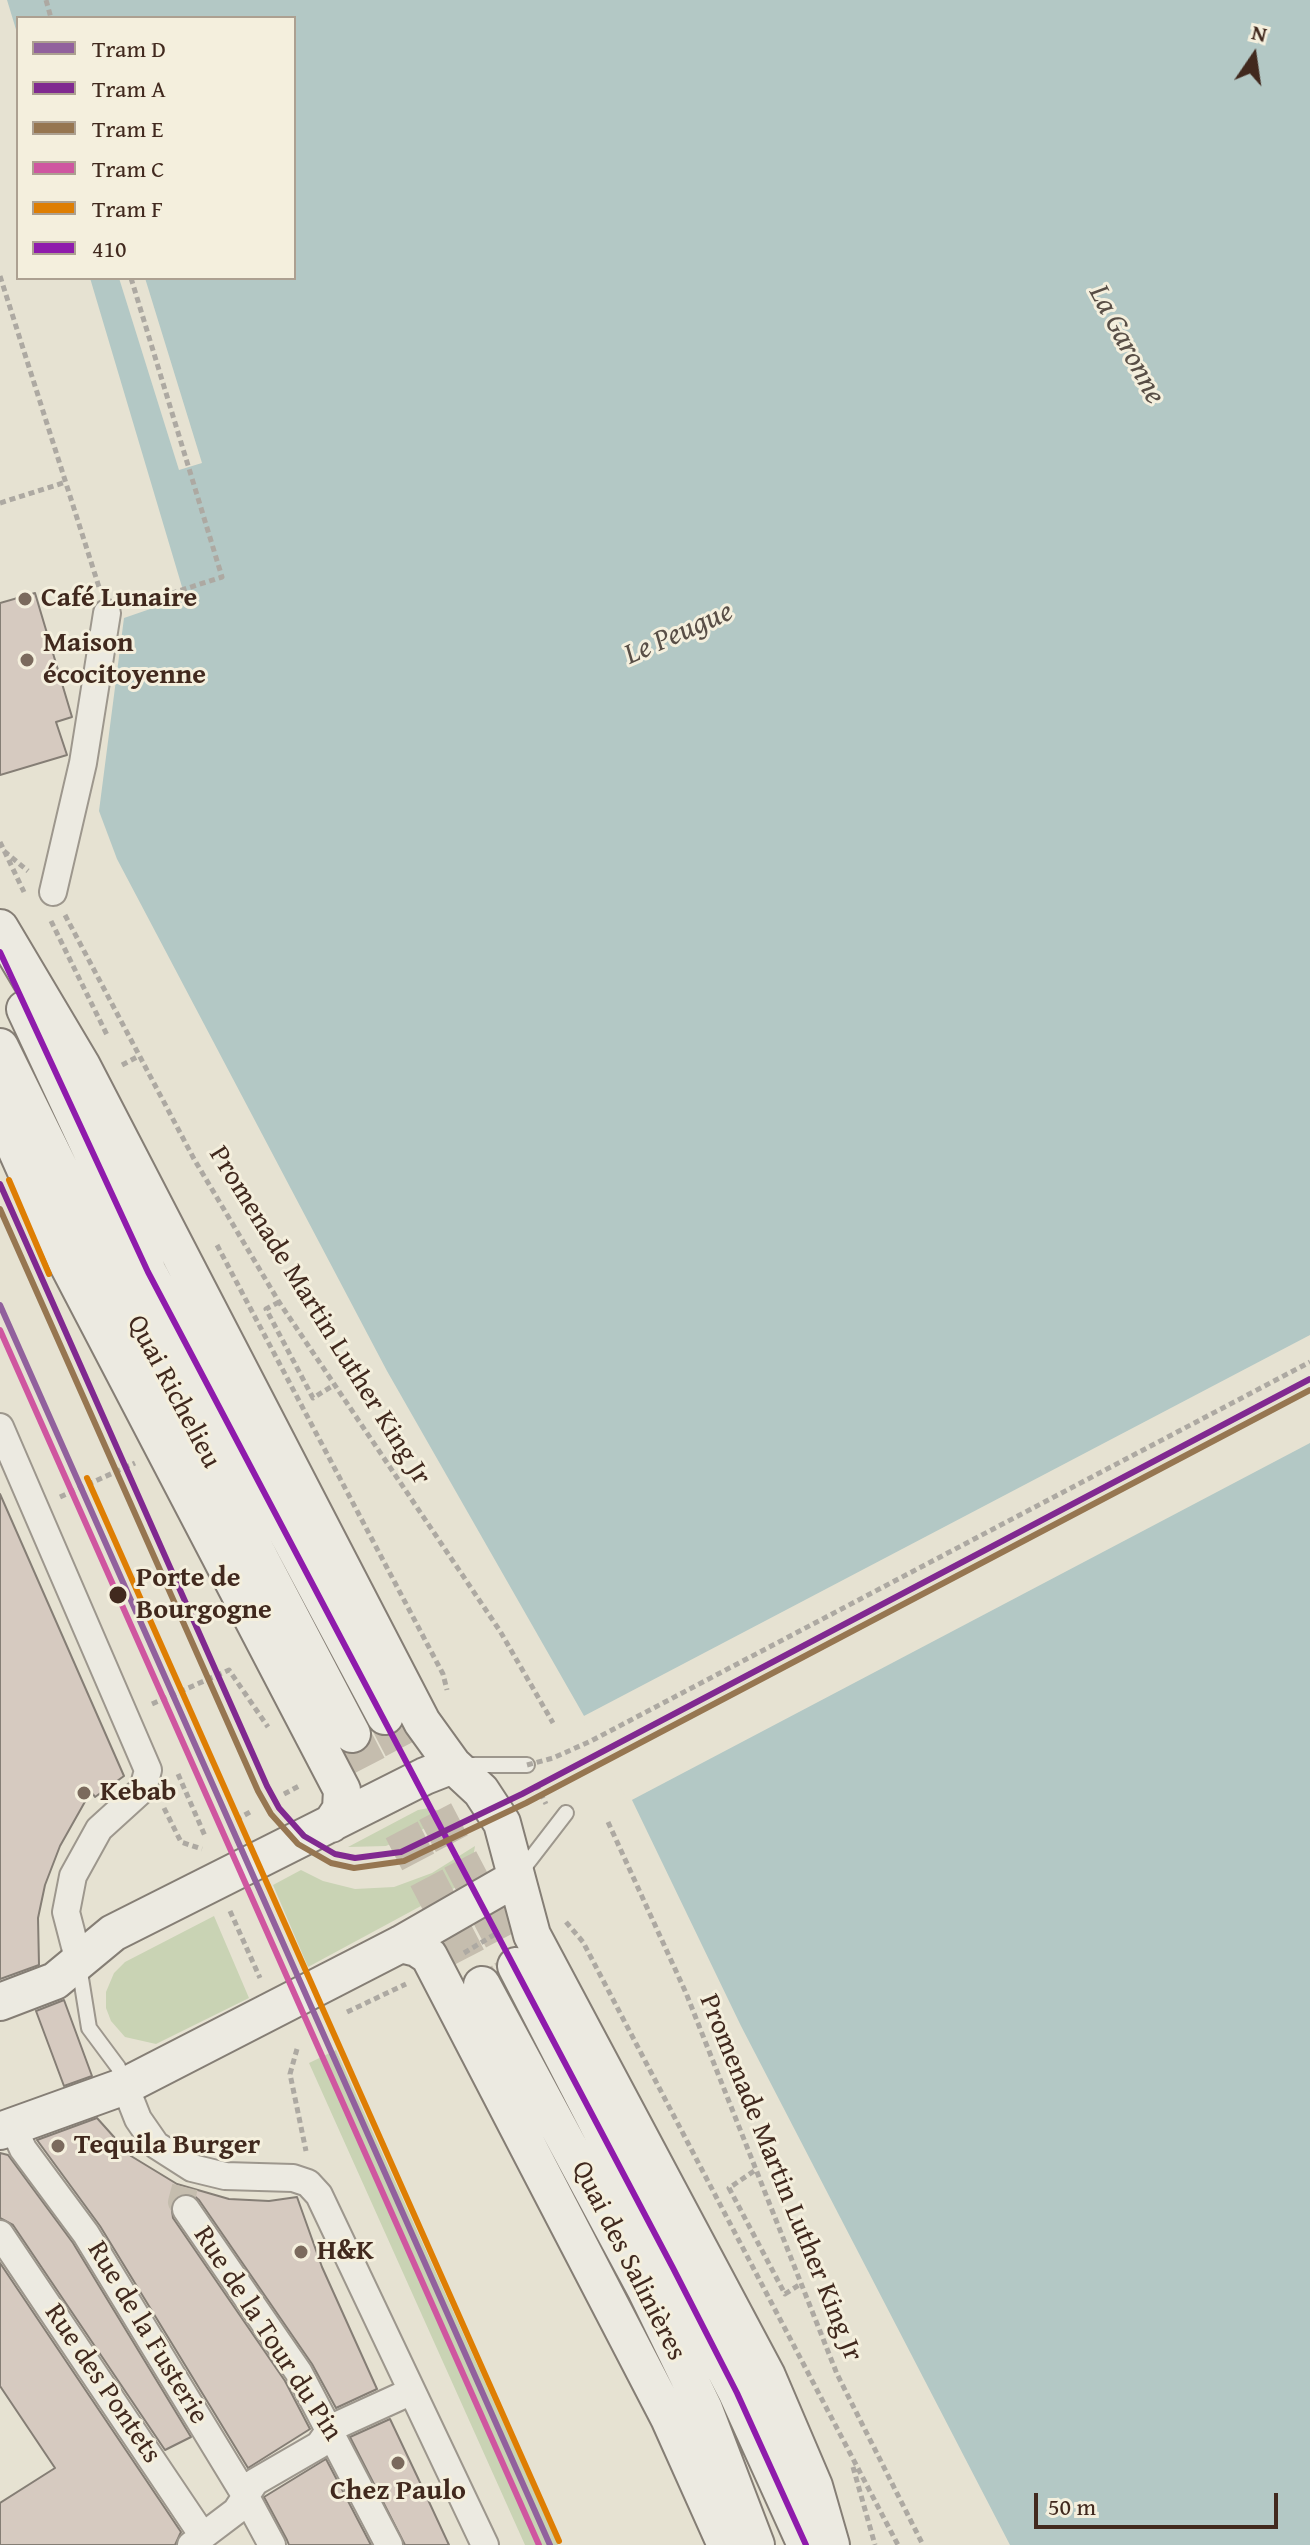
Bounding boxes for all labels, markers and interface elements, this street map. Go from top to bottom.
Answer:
text: N [1249,15,1270,50]
legend [16,16,296,280]
north arrow [1214,16,1294,96]
text: Tram D [92,31,166,66]
text: Tram A [92,71,166,106]
text: Tram E [92,111,163,146]
text: Tram C [92,151,164,186]
text: Tram F [92,191,163,226]
text: 410 [92,231,127,266]
water label: La Garonne [1080,279,1172,411]
place label: Café Lunaire [41,582,197,616]
marker: Café Lunaire [16,590,34,608]
water label: Le Peugue [619,594,739,674]
place label: Maison écocitoyenne [43,627,206,693]
marker: Maison écocitoyenne [18,651,36,669]
street label: Promenade Martin Luther King Jr [201,1141,437,1491]
street label: Quai Richelieu [119,1310,227,1474]
place label: Porte de Bourgogne [136,1562,272,1628]
marker: Porte de Bourgogne [107,1584,129,1606]
place label: Kebab [100,1776,176,1810]
marker: Kebab [75,1784,93,1802]
street label: Promenade Martin Luther King Jr [691,1990,869,2366]
place label: Tequila Burger [74,2129,260,2163]
marker: Tequila Burger [49,2137,67,2155]
street label: Quai des Salinières [563,2156,693,2366]
street label: Rue de la Tour du Pin [185,2221,349,2447]
street label: Rue de la Fusterie [79,2235,215,2431]
place label: H&K [317,2235,374,2269]
marker: H&K [292,2243,310,2261]
street label: Rue des Pontets [36,2298,168,2470]
marker: Chez Paulo [389,2454,407,2472]
place label: Chez Paulo [330,2475,466,2509]
scale bar [1038,2477,1282,2527]
text: 50 m [1048,2489,1096,2524]

